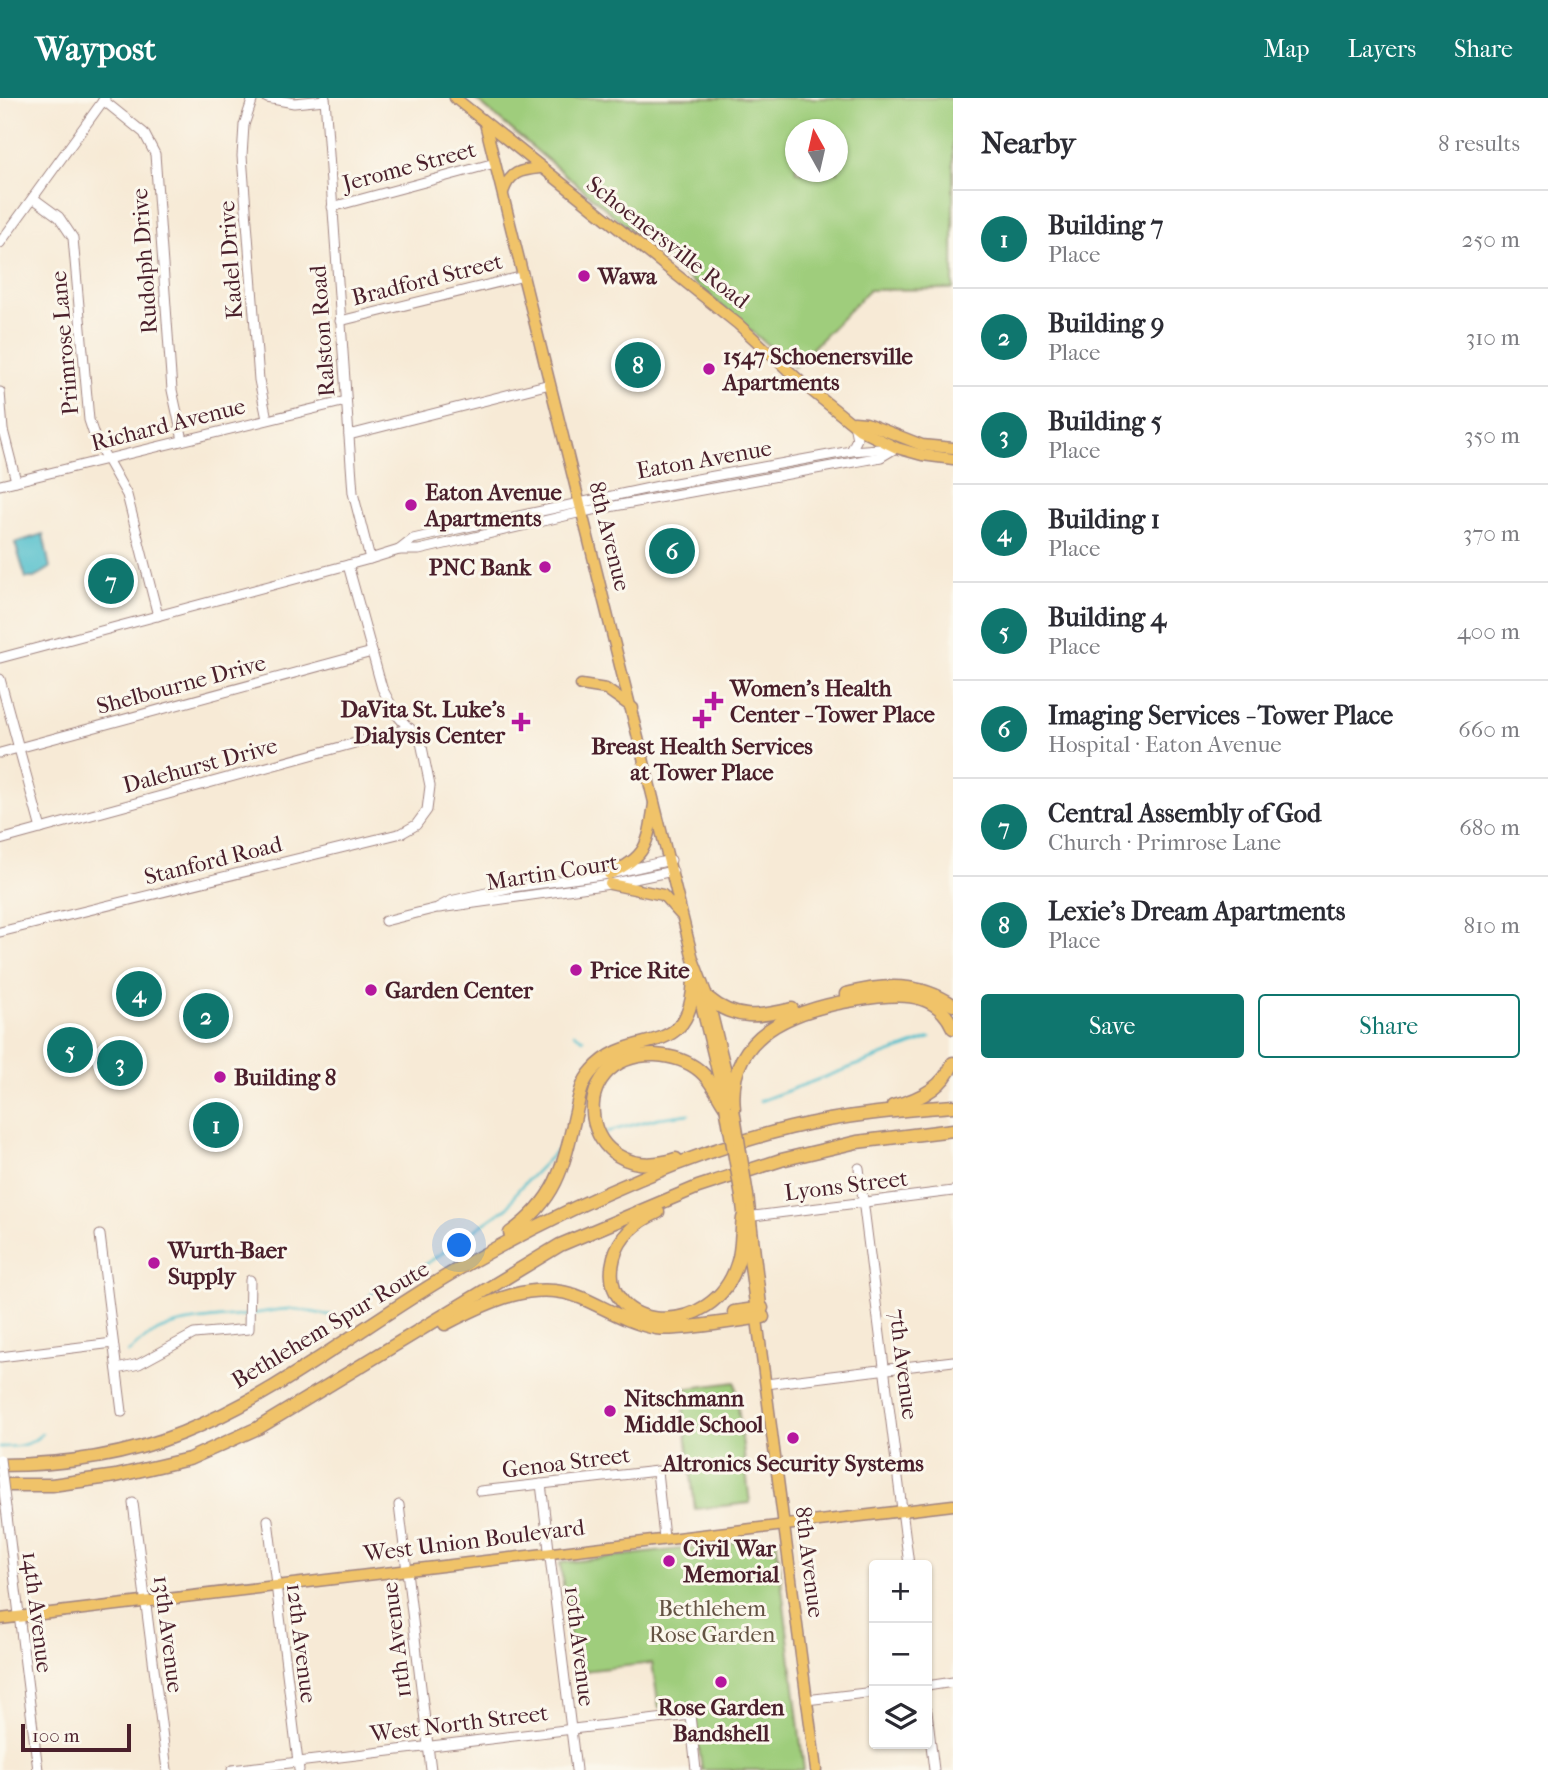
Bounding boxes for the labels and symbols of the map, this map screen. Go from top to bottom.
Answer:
north arrow [785,119,848,182]
street label: Jerome Street [338,136,479,198]
street label: Schoenersville Road [581,170,755,315]
street label: Rudolph Drive [126,187,163,335]
street label: Kadel Drive [213,200,248,320]
street label: Bradford Street [349,248,505,311]
place label: Wawa [597,263,658,290]
street label: Ralston Road [304,264,341,398]
marker: Wawa [576,268,592,284]
street label: Primrose Lane [45,270,84,416]
pin: 8 [615,339,661,391]
place label: 1547 Schoenersville Apartments [721,343,914,396]
marker: 1547 Schoenersville Apartments [701,361,717,377]
street label: Richard Avenue [88,392,248,457]
street label: Eaton Avenue [634,434,774,485]
place label: Eaton Avenue Apartments [423,479,563,532]
street label: 8th Avenue [583,479,636,594]
marker: Eaton Avenue Apartments [403,497,419,513]
pin: 6 [649,525,695,577]
place label: PNC Bank [429,554,532,581]
pin: 7 [88,555,134,607]
marker: PNC Bank [537,559,553,575]
street label: Shelbourne Drive [93,649,269,720]
place label: Women’s Health Center - Tower Place [729,675,936,728]
marker: Women’s Health Center - Tower Place [704,691,724,711]
place label: DaVita St. Luke's Dialysis Center [340,696,506,749]
marker: Breast Health Services at Tower Place [692,709,712,729]
marker: DaVita St. Luke's Dialysis Center [511,712,531,732]
street label: Dalehurst Drive [120,732,280,799]
place label: Breast Health Services at Tower Place [591,733,813,786]
street label: Stanford Road [141,830,285,891]
street label: Martin Court [484,849,620,896]
place label: Price Rite [590,957,690,984]
marker: Price Rite [568,962,584,978]
pin: 4 [116,968,162,1020]
place label: Garden Center [385,977,534,1004]
marker: Garden Center [363,982,379,998]
pin: 2 [183,990,229,1042]
pin: 5 [47,1024,93,1076]
pin: 3 [97,1037,143,1089]
place label: Building 8 [234,1064,336,1091]
marker: Building 8 [212,1069,228,1085]
pin: 1 [193,1099,239,1151]
street label: Lyons Street [783,1165,909,1206]
your location [442,1228,476,1262]
place label: Wurth-Baer Supply [167,1237,288,1290]
marker: Wurth-Baer Supply [146,1255,162,1271]
street label: Bethlehem Spur Route [227,1255,434,1394]
street label: 7th Avenue [883,1307,924,1421]
place label: Nitschmann Middle School [624,1385,764,1438]
marker: Nitschmann Middle School [602,1403,618,1419]
marker: Altronics Security Systems [785,1430,801,1446]
street label: Genoa Street [500,1441,632,1484]
place label: Altronics Security Systems [660,1450,924,1477]
street label: 8th Avenue [789,1505,830,1619]
street label: West Union Boulevard [361,1513,587,1568]
place label: Civil War Memorial [683,1535,780,1588]
street label: 14th Avenue [17,1550,58,1674]
marker: Civil War Memorial [661,1553,677,1569]
street label: 13th Avenue [148,1574,189,1694]
street label: 11th Avenue [376,1580,417,1700]
street label: 12th Avenue [281,1582,322,1704]
street label: 10th Avenue [559,1584,600,1708]
park label: Bethlehem Rose Garden [649,1595,776,1648]
marker: Rose Garden Bandshell [713,1674,729,1690]
place label: Rose Garden Bandshell [658,1694,785,1747]
street label: West North Street [367,1699,550,1748]
scale bar [21,1721,131,1753]

